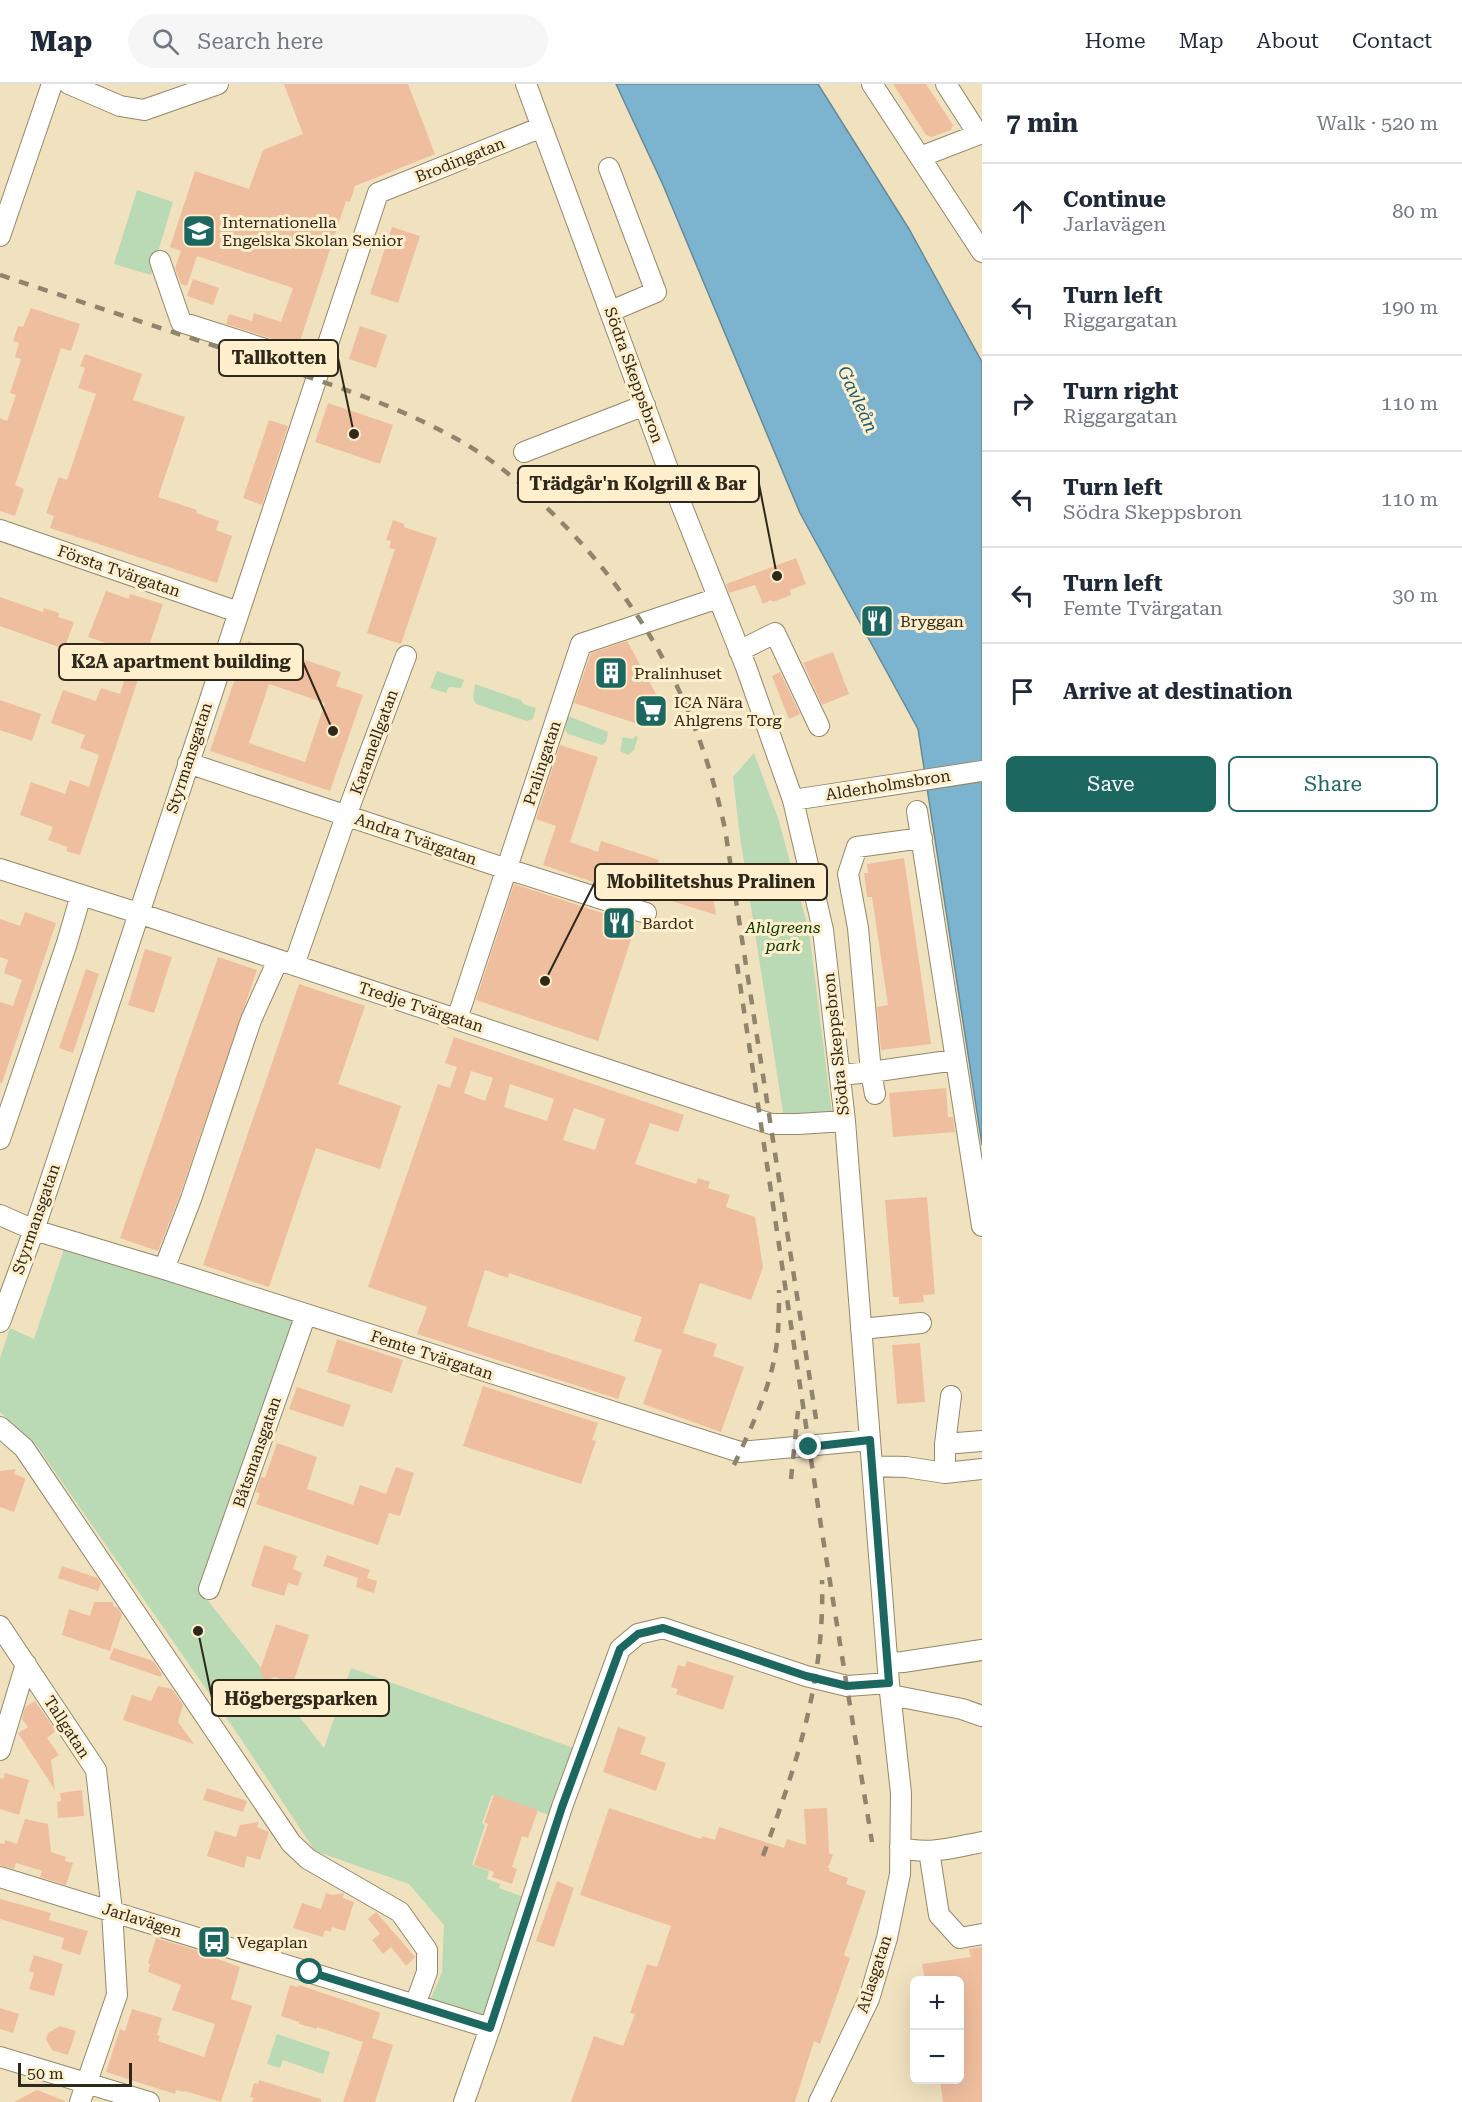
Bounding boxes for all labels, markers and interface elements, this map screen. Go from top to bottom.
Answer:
search box [128,14,548,68]
text: Map [30,25,92,58]
icon: search [149,25,182,58]
text: Search here [197,29,323,54]
text: Home [1085,29,1146,53]
text: Map [1179,29,1224,53]
text: About [1257,29,1319,53]
text: Contact [1352,29,1432,53]
text: 7 min [1006,108,1078,138]
text: Walk · 520 m [1317,111,1438,135]
street label: Brodingatan [412,133,508,187]
text: Continue [1063,187,1166,212]
icon: ahead [1006,195,1039,228]
text: 80 m [1392,199,1438,223]
text: Jarlavägen [1063,212,1166,236]
school or university icon: Internationella Engelska Skolan Senior [181,213,217,249]
place label: Internationella Engelska Skolan Senior [222,213,403,250]
text: Turn left [1063,283,1163,308]
icon: left [1006,291,1039,324]
text: 190 m [1381,295,1438,319]
street label: Södra Skeppsbron [601,304,667,446]
text: Riggargatan [1063,308,1177,332]
callout: Tallkotten [219,340,338,376]
text: Tallkotten [231,347,327,368]
water label: Gavleån [834,363,882,435]
text: Turn right [1063,379,1178,404]
icon: right [1006,387,1039,420]
text: 110 m [1381,391,1438,415]
text: Riggargatan [1063,404,1177,428]
callout: Trädgår'n Kolgrill & Bar [518,466,759,502]
text: Trädgår'n Kolgrill & Bar [529,473,747,494]
text: Turn left [1063,475,1163,500]
icon: left [1006,483,1039,516]
text: 110 m [1381,487,1438,511]
text: Södra Skeppsbron [1063,500,1242,524]
street label: Första Tvärgatan [55,541,183,601]
text: Turn left [1063,571,1163,596]
icon: left [1006,579,1039,612]
text: 30 m [1392,583,1438,607]
text: Femte Tvärgatan [1063,596,1223,620]
restaurant icon: Bryggan [859,603,895,639]
place label: Bryggan [900,612,964,631]
callout: K2A apartment building [59,644,303,680]
text: K2A apartment building [71,651,292,672]
building icon: Pralinhuset [593,655,629,691]
place label: Pralinhuset [634,664,722,683]
icon: arrive [1006,675,1039,708]
text: Arrive at destination [1063,679,1292,704]
street label: Karamellgatan [346,687,402,797]
supermarket icon: ICA Nära Ahlgrens Torg [633,693,669,729]
place label: ICA Nära Ahlgrens Torg [674,693,783,730]
street label: Styrmansgatan [162,700,216,816]
street label: Pralingatan [519,718,565,808]
button: Save [1006,756,1216,812]
button: Share [1228,756,1438,812]
street label: Alderholmsbron [824,766,952,804]
street label: Andra Tvärgatan [352,809,480,869]
callout: Mobilitetshus Pralinen [595,864,827,900]
text: Mobilitetshus Pralinen [607,871,815,892]
restaurant icon: Bardot [601,905,637,941]
place label: Bardot [642,914,694,933]
park label: Ahlgreens park [745,918,820,955]
street label: Södra Skeppsbron [819,972,853,1116]
street label: Tredje Tvärgatan [356,978,486,1036]
street label: Styrmansgatan [8,1161,64,1277]
street label: Femte Tvärgatan [368,1326,496,1384]
street label: Båtsmansgatan [229,1394,285,1510]
route end [795,1433,821,1459]
callout: Högbergsparken [212,1680,389,1716]
text: Högbergsparken [224,1688,378,1709]
street label: Tallgatan [40,1692,94,1762]
street label: Jarlavägen [100,1899,184,1941]
bus stop icon: Vegaplan [196,1924,232,1960]
place label: Vegaplan [237,1933,308,1952]
street label: Atlasgatan [853,1933,895,2015]
route start [296,1958,322,1984]
map controls [910,1976,964,2084]
button: + [910,1976,964,2030]
button: − [910,2030,964,2084]
scale bar [18,2060,132,2088]
text: 50 m [27,2064,64,2083]

